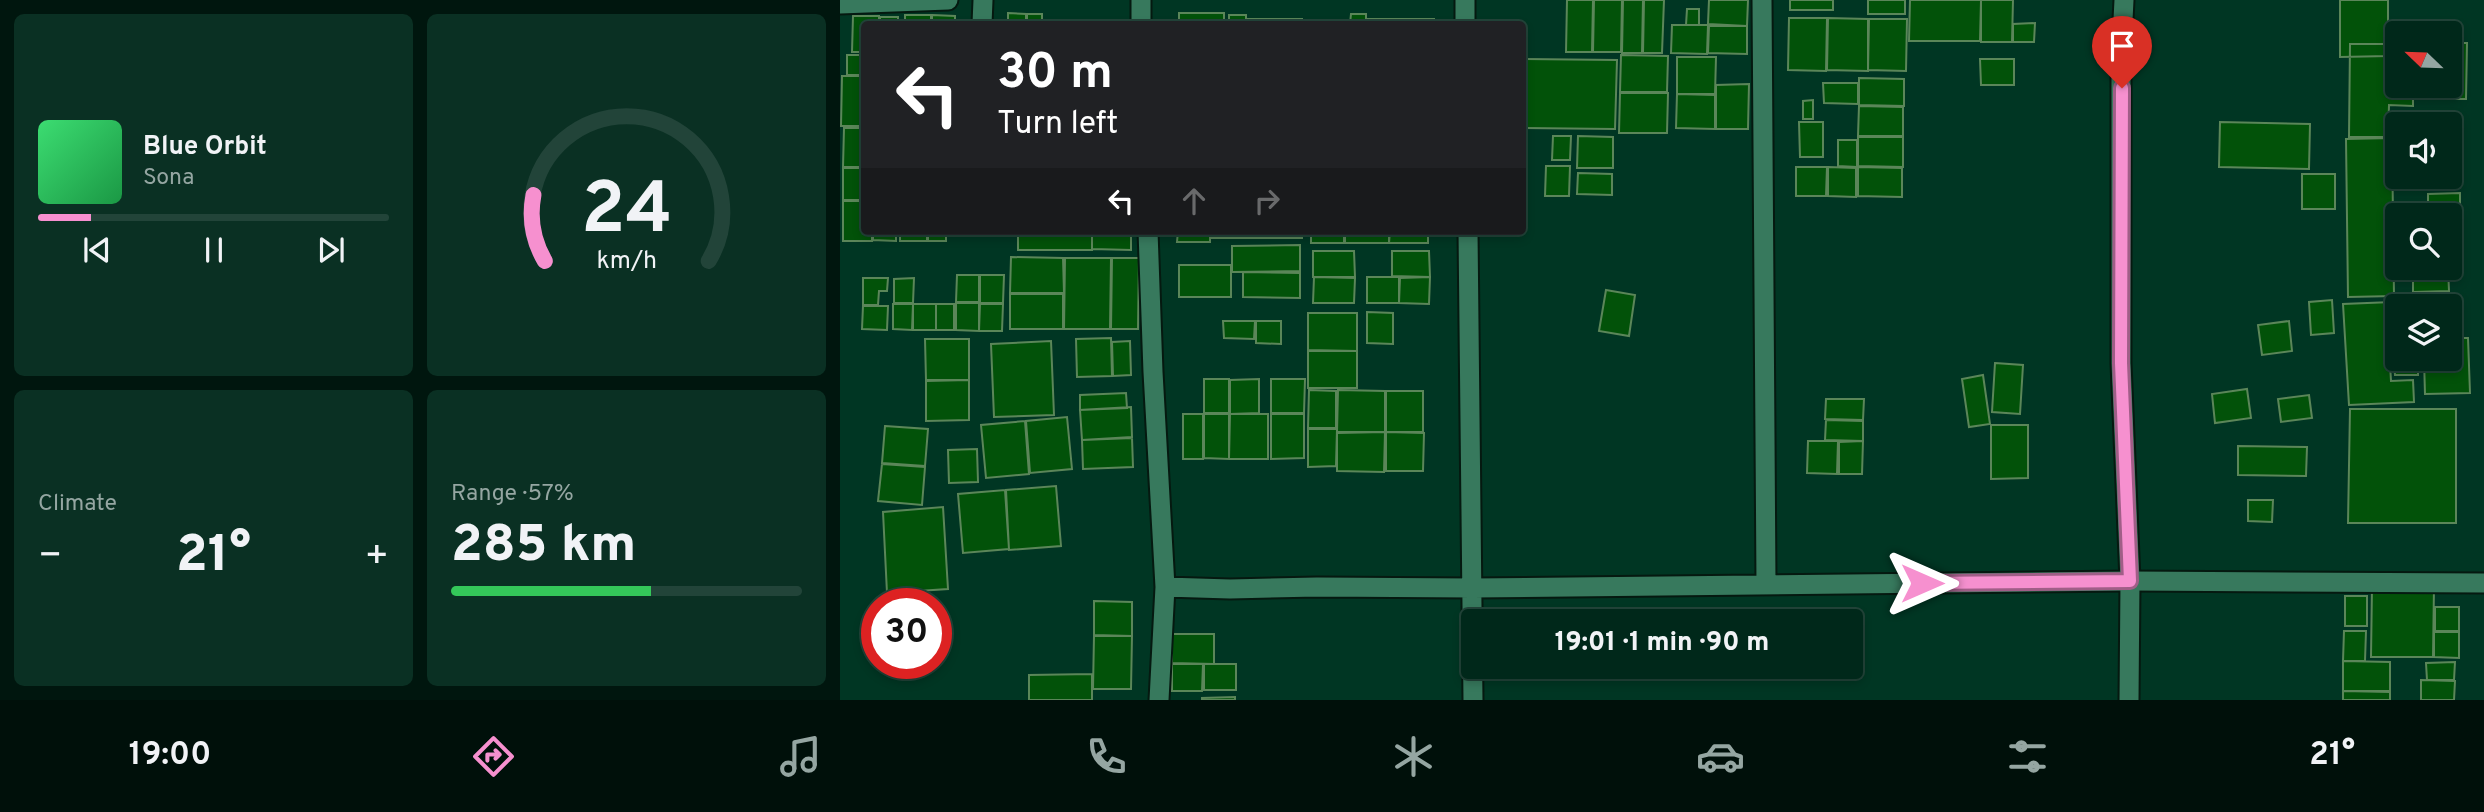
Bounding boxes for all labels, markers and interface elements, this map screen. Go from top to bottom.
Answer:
pin [2092,16,2152,88]
north arrow [2385,21,2462,98]
map controls [2385,21,2462,371]
icon: arrive [2103,27,2141,65]
text: 30 m [997,44,1113,106]
icon: left [882,49,973,140]
text: Turn left [997,105,1118,145]
button: sound [2385,112,2462,189]
text: Blue Orbit [143,131,267,164]
text: Sona [143,164,194,193]
text: 24 [581,167,672,259]
icon: left [1102,182,1140,220]
icon: ahead [1175,182,1213,220]
icon: right [1248,182,1286,220]
button: search [2385,203,2462,280]
icon: previous [78,231,116,269]
icon: pause [195,231,233,269]
icon: next [312,231,350,269]
text: km/h [596,246,657,278]
button: layers [2385,294,2462,371]
text: Range · 57% [451,480,574,509]
text: Climate [38,490,117,519]
text: 285 km [451,514,636,580]
text: 21° [176,524,251,590]
text: − [38,533,63,582]
text: + [364,533,389,582]
position arrow [1885,546,1959,620]
speed limit sign: 30 [861,588,952,679]
text: 19:01 · 1 min · 90 m [1555,627,1769,660]
icon: directions [469,732,518,781]
icon: music [776,732,825,781]
icon: phone [1082,732,1131,781]
icon: climate [1389,732,1438,781]
icon: car [1696,732,1745,781]
icon: filters [2003,732,2052,781]
text: 19:00 [129,736,211,776]
text: 21° [2309,736,2355,776]

